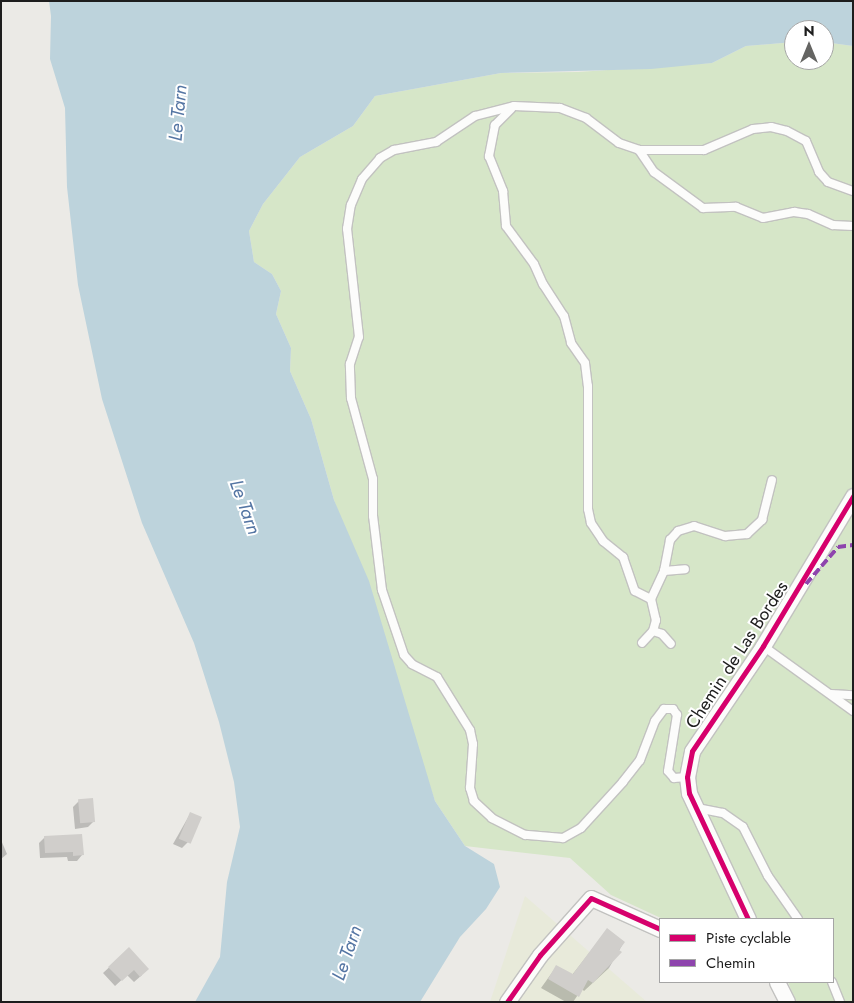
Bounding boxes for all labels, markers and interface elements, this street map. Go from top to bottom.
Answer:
north arrow [784,20,834,70]
text: N [803,21,815,41]
water label: Le Tarn [164,84,192,142]
water label: Le Tarn [225,476,265,538]
street label: Chemin de Las Bordes [681,577,793,733]
legend [659,918,834,983]
water label: Le Tarn [327,922,367,984]
text: Piste cyclable [706,927,791,949]
text: Chemin [706,952,755,974]

